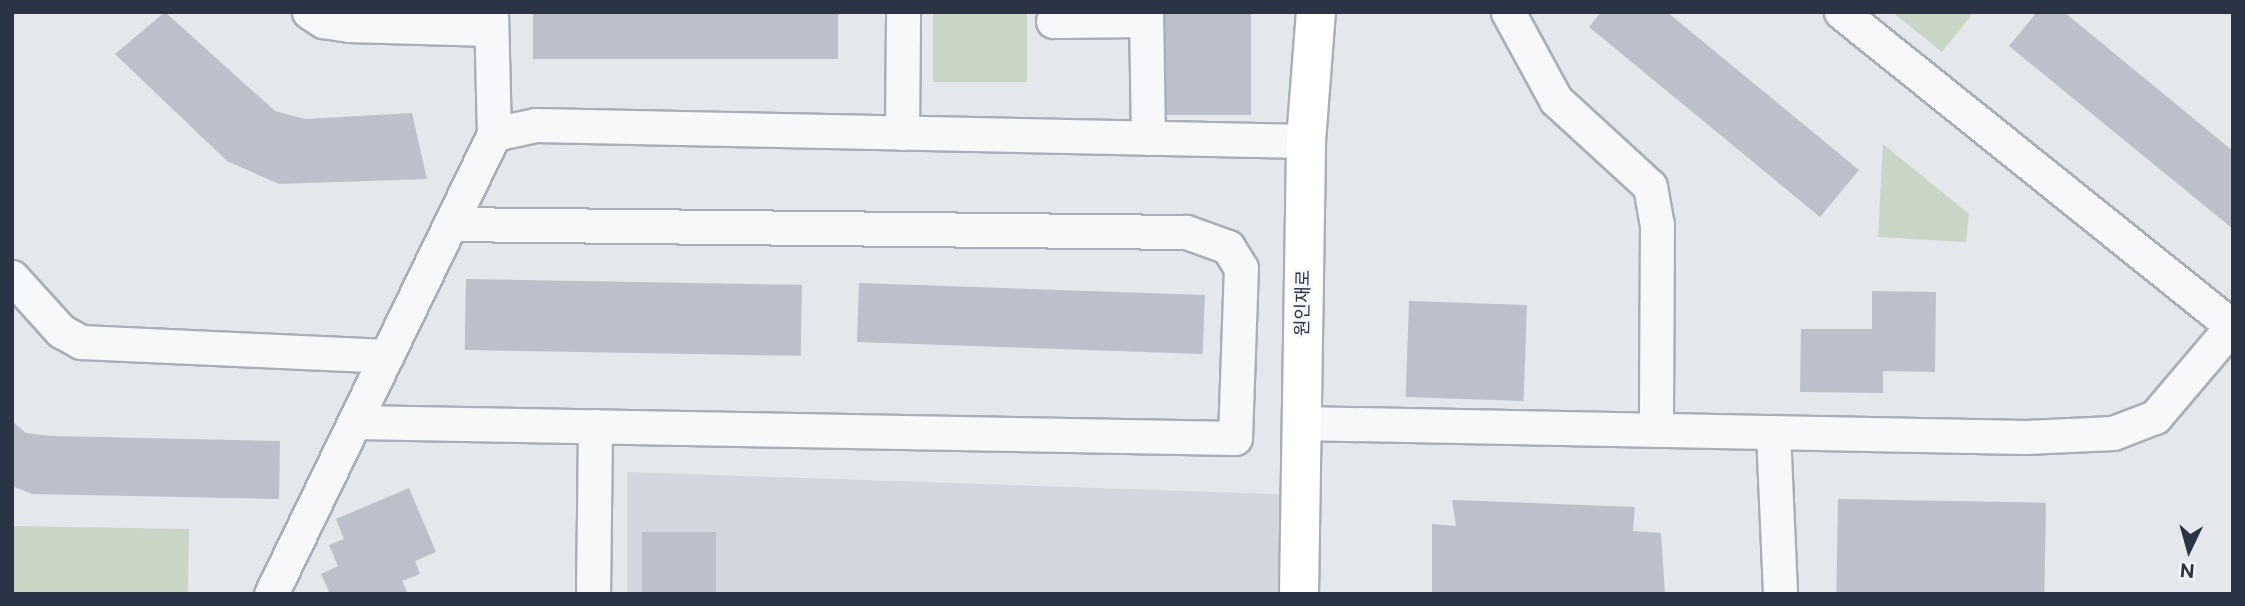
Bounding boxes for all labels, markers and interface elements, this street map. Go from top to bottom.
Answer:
street label: 원인재로 [1292,270,1314,336]
north arrow [2154,515,2224,585]
text: N [2179,559,2196,583]

